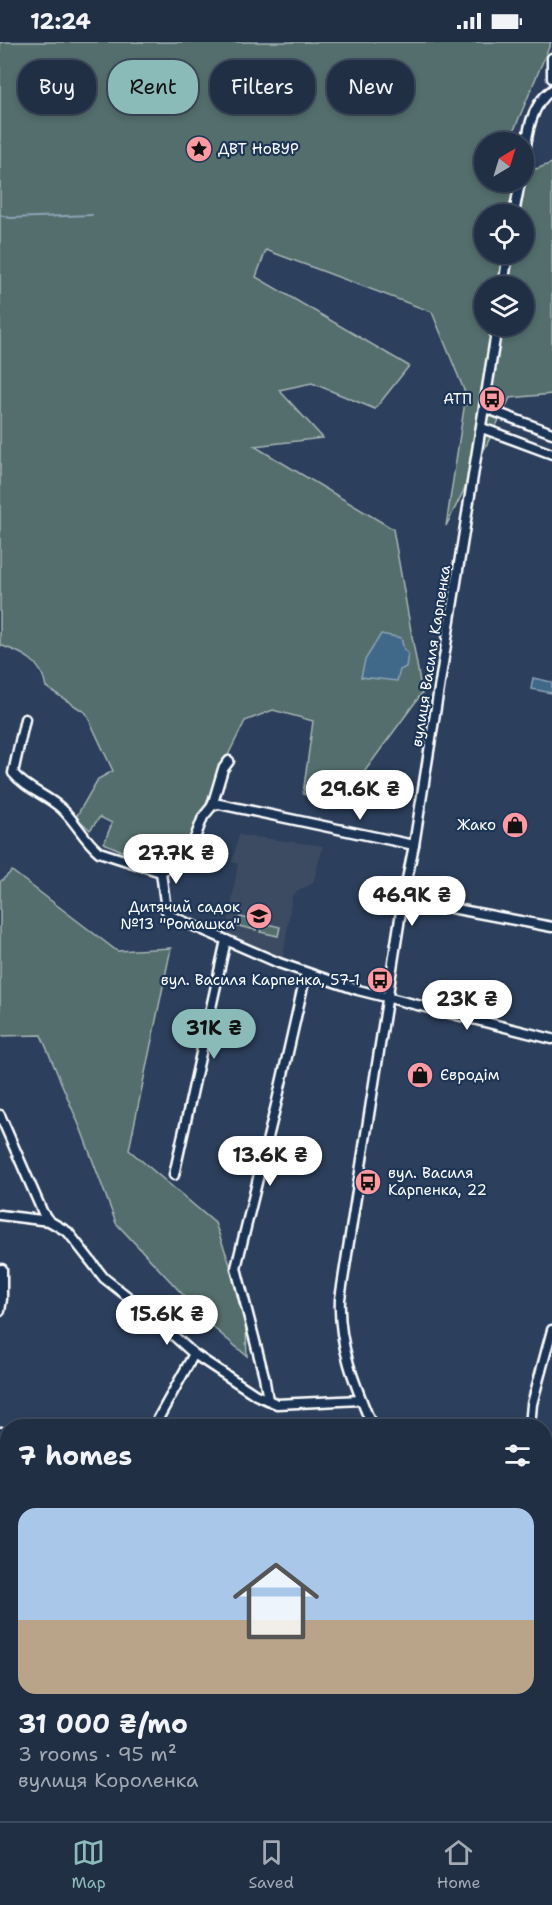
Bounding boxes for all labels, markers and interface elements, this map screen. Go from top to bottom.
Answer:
text: 12:24 [30,7,91,36]
chip: Buy [18,60,96,114]
chip: Rent [108,60,198,114]
chip: Filters [210,60,315,114]
chip: New [327,60,414,114]
north arrow [474,132,534,192]
map controls [474,132,534,336]
place icon: ДВТ НоВУР [184,134,214,164]
place label: ДВТ НоВУР [218,139,299,159]
button: locate [474,204,534,264]
button: layers [474,276,534,336]
bus stop icon: АТП [477,384,507,414]
place label: АТП [443,389,472,409]
street label: вулиця Василя Карпенка [407,563,455,748]
pin: 29.6K ₴ [305,770,415,821]
text: 29.6K ₴ [320,776,400,802]
shop icon: Жако [500,810,530,840]
place label: Жако [457,815,496,835]
pin: 27.7K ₴ [121,834,231,885]
text: 27.7K ₴ [137,840,215,866]
pin: 46.9K ₴ [357,876,467,927]
text: 46.9K ₴ [373,882,451,908]
place label: Дитячий садок №13 "Ромашка" [120,897,240,934]
school or university icon: Дитячий садок №13 "Ромашка" [244,901,274,931]
bus stop icon: вул. Василя Карпенка, 57-1 [365,965,395,995]
place label: вул. Василя Карпенка, 57-1 [161,970,360,990]
pin: 23K ₴ [425,980,509,1031]
text: 23K ₴ [436,986,498,1012]
pin: 31K ₴ [172,1009,256,1060]
text: 31K ₴ [186,1015,242,1041]
shop icon: Євродім [405,1060,435,1090]
place label: Євродім [440,1065,500,1085]
pin: 13.6K ₴ [215,1136,325,1187]
text: 13.6K ₴ [232,1142,308,1168]
place label: вул. Василя Карпенка, 22 [388,1163,487,1200]
bus stop icon: вул. Василя Карпенка, 22 [353,1167,383,1197]
pin: 15.6K ₴ [112,1295,222,1346]
text: 15.6K ₴ [130,1301,204,1327]
text: 7 homes [18,1438,132,1473]
icon: filters [501,1439,534,1472]
icon: home [222,1547,330,1655]
text: 31 000 ₴/mo [18,1706,188,1741]
text: 3 rooms · 95 m² [18,1741,177,1767]
text: вулиця Короленка [18,1767,198,1793]
tab: Map [71,1836,106,1893]
tab: Saved [248,1836,294,1893]
tab: Home [437,1836,481,1893]

